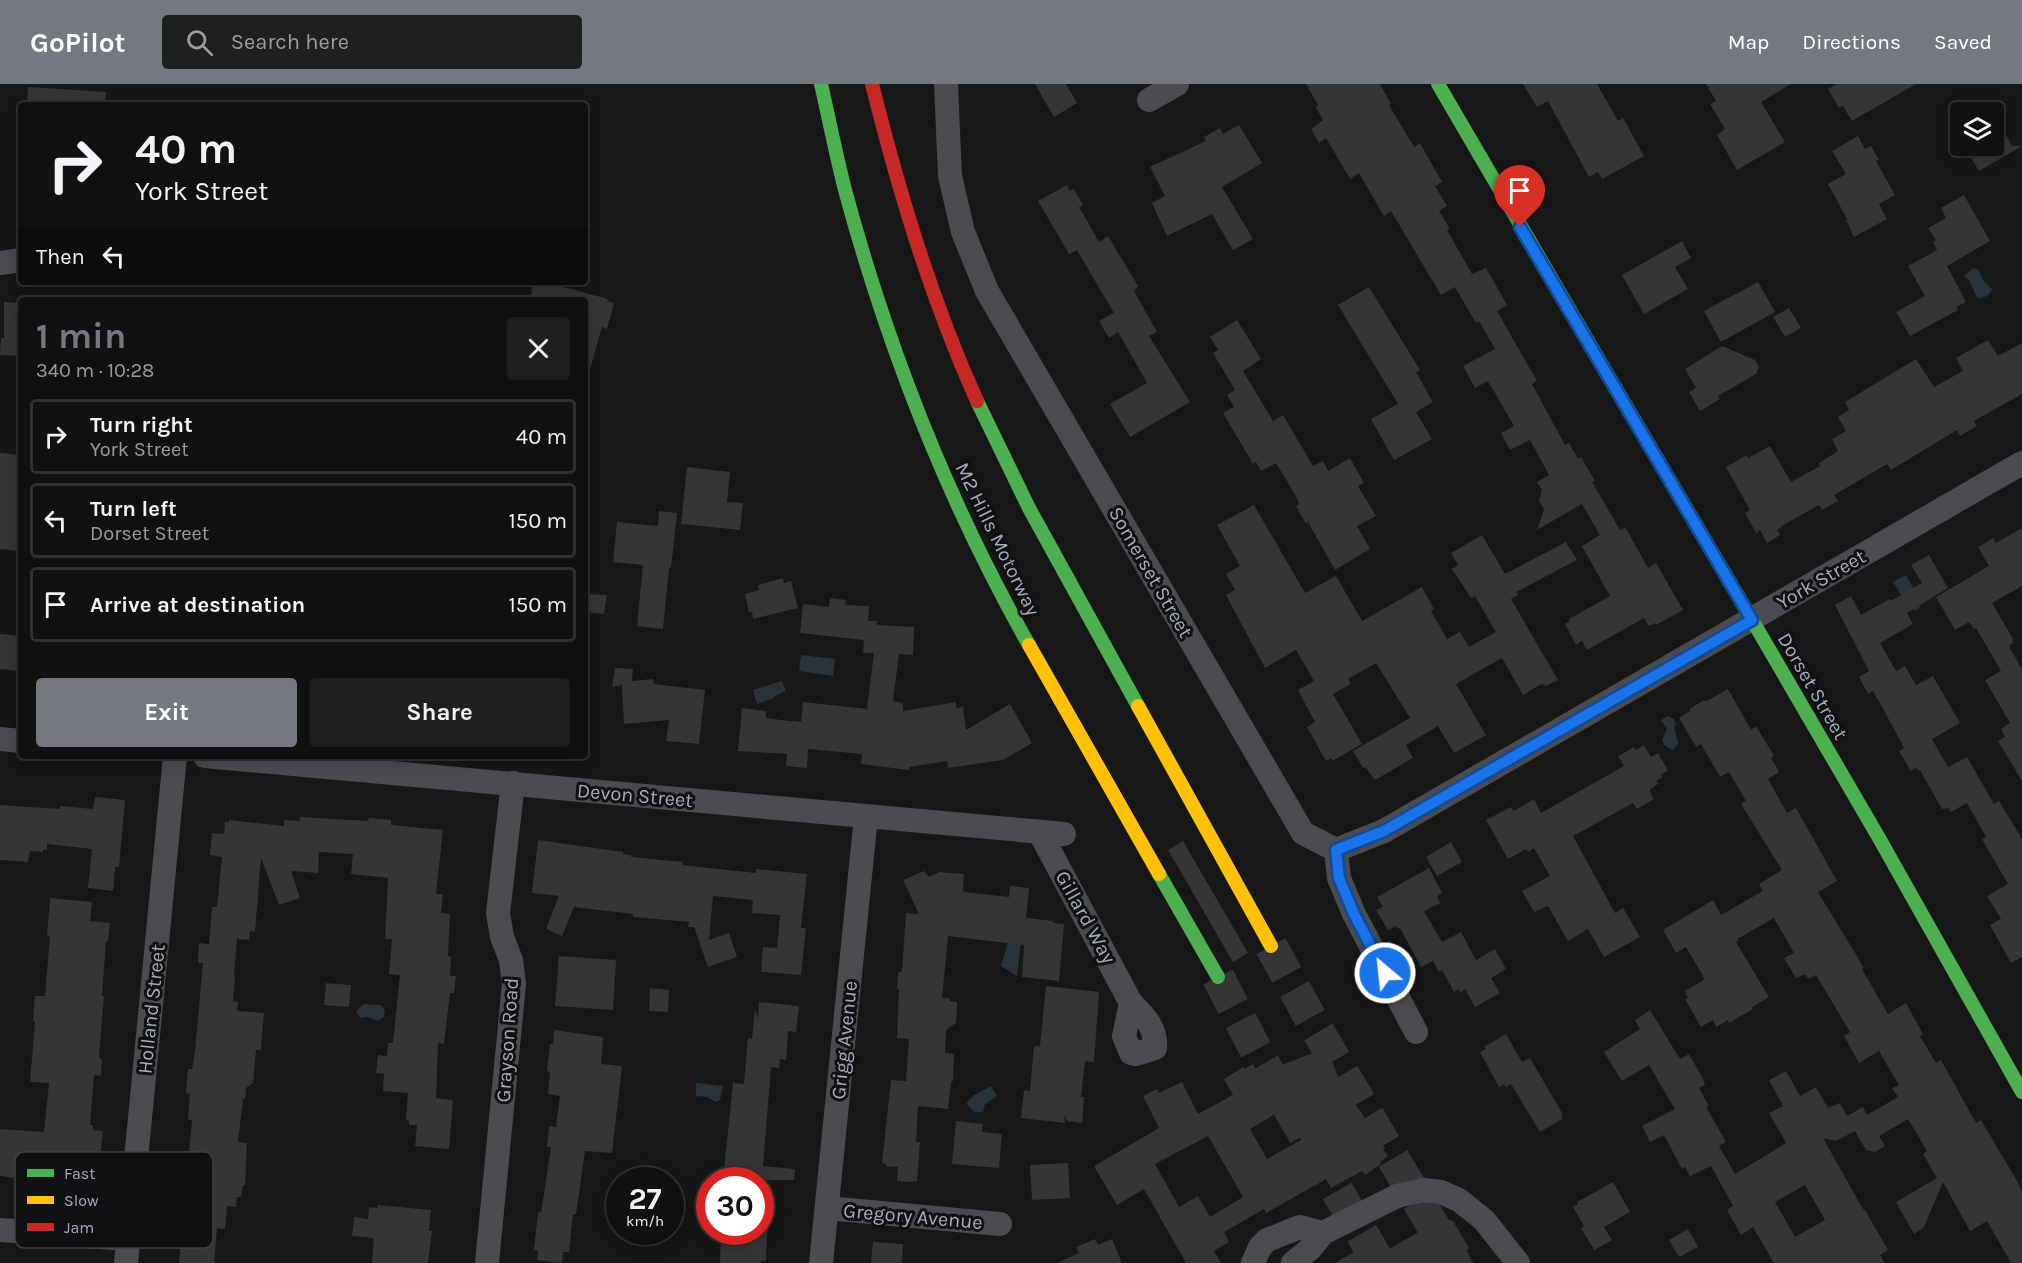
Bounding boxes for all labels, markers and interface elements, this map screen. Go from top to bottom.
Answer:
search box [162,15,582,69]
text: GoPilot [30,26,126,59]
icon: search [183,26,216,59]
text: Search here [231,29,349,55]
text: Map [1728,30,1769,54]
text: Directions [1802,30,1901,54]
text: Saved [1934,30,1992,54]
map controls [1950,102,2004,156]
button: layers [1950,102,2004,156]
text: 40 m [135,124,237,174]
icon: right [36,126,114,204]
pin [1494,165,1545,227]
icon: arrive [1503,174,1536,207]
text: York Street [135,175,268,207]
icon: left [97,240,130,273]
text: Then [36,244,85,270]
text: 1 min [36,315,126,357]
button: close [507,317,570,380]
text: 340 m · 10:28 [36,359,154,382]
text: Turn right [90,412,193,438]
icon: right [39,420,72,453]
text: 40 m [516,424,567,450]
text: York Street [90,438,189,461]
street label: M2 Hills Motorway [951,459,1045,620]
text: Turn left [90,496,177,522]
street label: Somerset Street [1104,503,1198,642]
icon: left [39,504,72,537]
text: 150 m [508,508,567,534]
text: Dorset Street [90,522,209,545]
street label: York Street [1773,545,1870,614]
icon: arrive [39,588,72,621]
text: Arrive at destination [90,592,305,618]
text: 150 m [508,592,567,618]
street label: Dorset Street [1773,629,1853,744]
button: Exit [36,678,297,747]
button: Share [309,678,570,747]
street label: Devon Street [576,779,694,812]
street label: Gillard Way [1051,867,1120,968]
position arrow [1353,941,1417,1005]
street label: Holland Street [133,943,170,1075]
street label: Grayson Road [492,977,523,1103]
street label: Grigg Avenue [827,980,862,1101]
legend [15,1152,213,1248]
text: Fast [64,1164,95,1183]
speed limit sign: 30 [696,1167,774,1245]
text: 27 [628,1181,662,1217]
text: Slow [64,1191,99,1210]
street label: Gregory Avenue [842,1199,984,1234]
text: km/h [626,1212,664,1230]
text: Jam [64,1218,94,1237]

